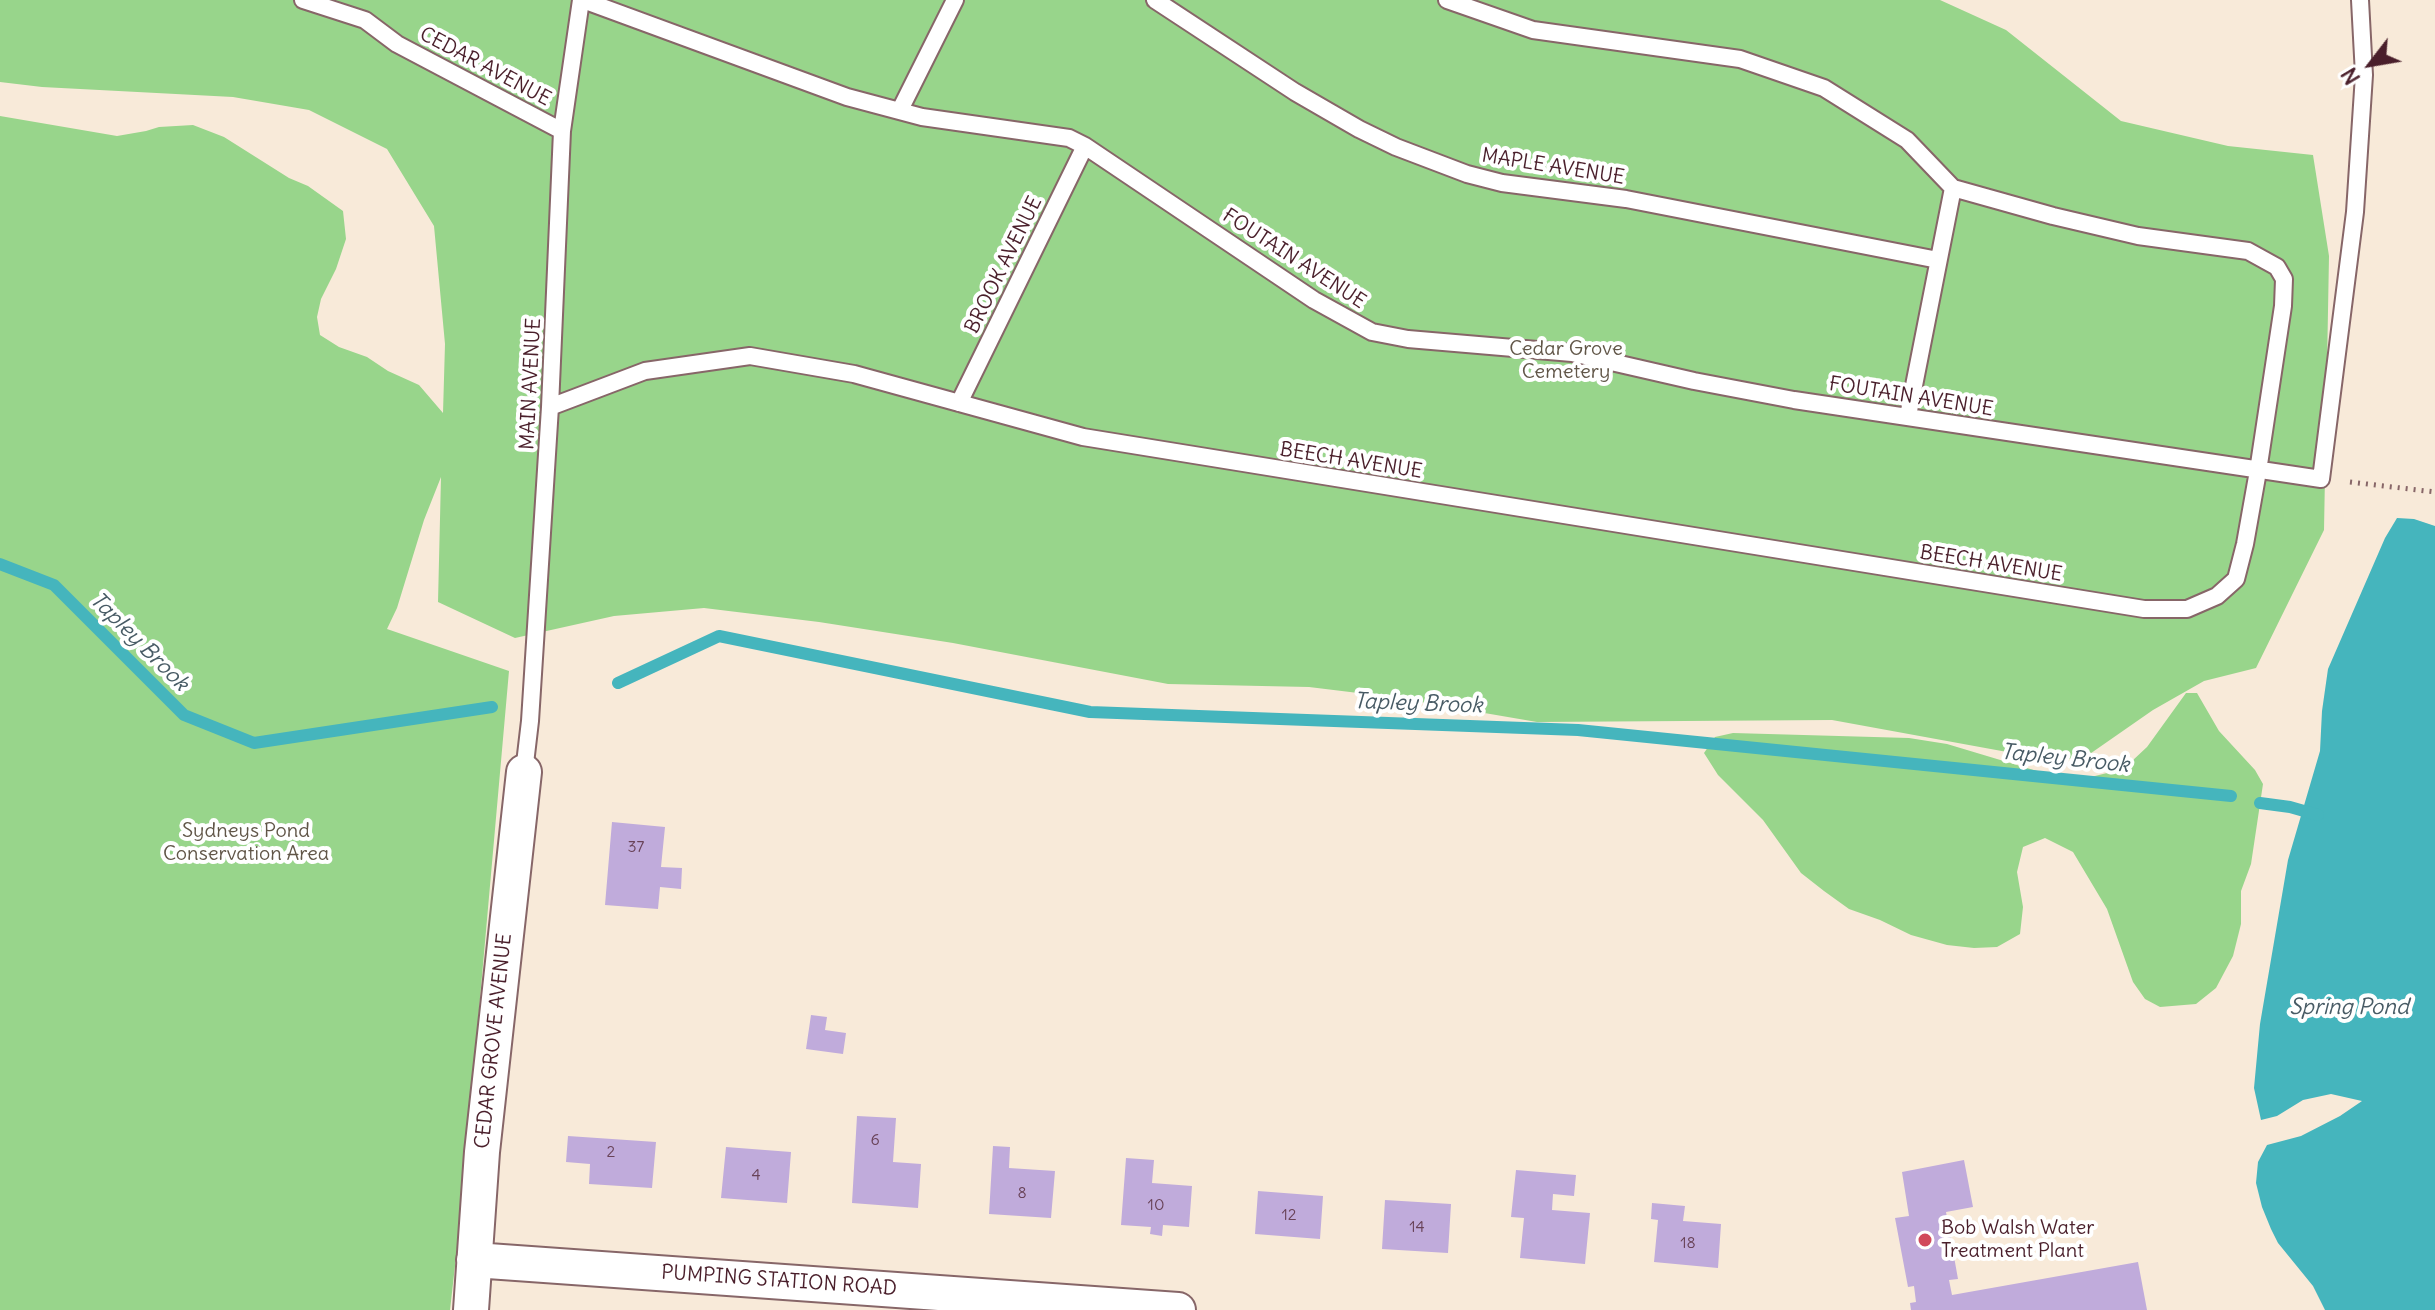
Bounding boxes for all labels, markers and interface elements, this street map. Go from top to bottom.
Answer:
street label: CEDAR AVENUE [415,22,555,112]
north arrow [2331,24,2411,104]
text: N [2335,63,2366,90]
street label: MAPLE AVENUE [1480,144,1626,190]
street label: BROOK AVENUE [960,193,1048,337]
street label: FOUTAIN AVENUE [1218,204,1370,314]
street label: MAIN AVENUE [516,317,546,451]
park label: Cedar Grove Cemetery [1509,337,1623,384]
street label: FOUTAIN AVENUE [1827,372,1995,422]
street label: BEECH AVENUE [1278,438,1424,484]
street label: BEECH AVENUE [1918,541,2064,587]
water label: Tapley Brook [84,587,194,697]
water label: Tapley Brook [1353,689,1483,719]
water label: Tapley Brook [2000,739,2130,779]
park label: Sydneys Pond Conservation Area [163,819,329,866]
house number: 37 [628,837,644,857]
street label: CEDAR GROVE AVENUE [471,932,517,1150]
water label: Spring Pond [2289,995,2409,1021]
house number: 6 [870,1130,880,1150]
house number: 2 [607,1142,615,1162]
house number: 4 [751,1165,761,1185]
house number: 8 [1017,1183,1027,1203]
house number: 10 [1148,1195,1164,1215]
house number: 12 [1281,1205,1297,1225]
place label: Bob Walsh Water Treatment Plant [1941,1216,2094,1263]
house number: 14 [1409,1217,1425,1237]
marker: Bob Walsh Water Treatment Plant [1916,1231,1934,1249]
house number: 18 [1680,1233,1696,1253]
street label: PUMPING STATION ROAD [660,1261,898,1301]

